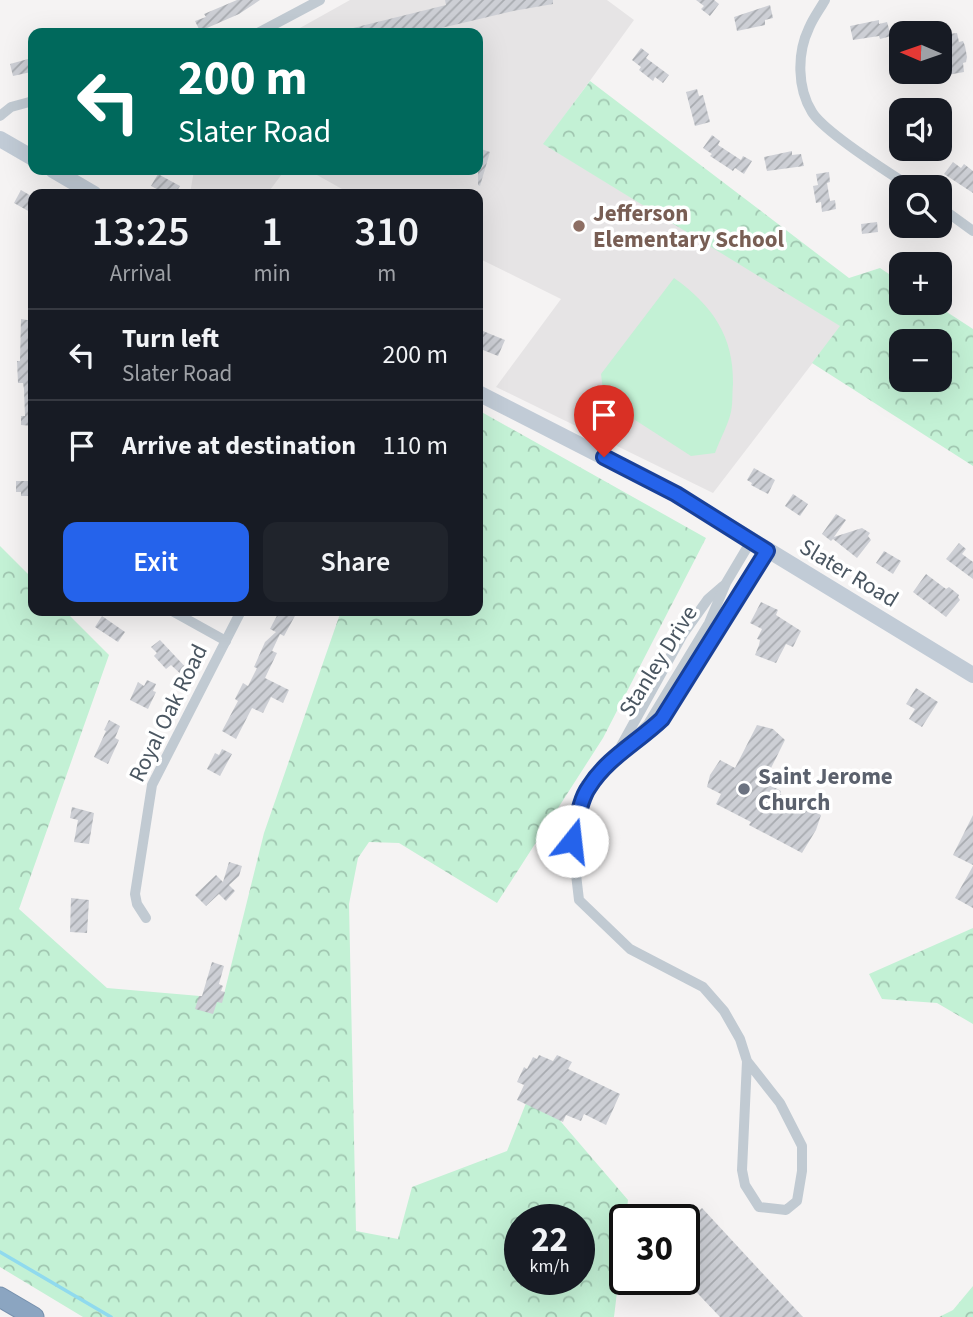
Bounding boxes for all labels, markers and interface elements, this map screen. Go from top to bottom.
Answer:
north arrow [889,21,952,84]
map controls [889,21,952,392]
text: 200 m [178,44,307,114]
icon: left [63,56,154,147]
button: sound [889,98,952,161]
text: Slater Road [178,109,331,155]
button: search [889,175,952,238]
place label: Jefferson Elementary School [593,197,784,256]
text: 13:25 [92,202,190,262]
text: 1 [261,202,283,262]
text: 310 [355,202,419,262]
marker: Jefferson Elementary School [571,218,587,234]
button: + [889,252,952,315]
text: Arrival [110,257,172,290]
text: min [253,257,291,290]
text: m [377,257,396,290]
text: Turn left [122,320,219,357]
button: − [889,329,952,392]
icon: left [63,336,101,374]
text: 200 m [382,336,448,373]
text: Slater Road [122,357,232,390]
pin [574,385,634,457]
icon: arrive [585,396,623,434]
icon: arrive [63,427,101,465]
text: Arrive at destination [122,427,356,464]
text: 110 m [382,427,448,464]
button: Exit [63,522,249,602]
button: Share [263,522,448,602]
street label: Slater Road [793,530,905,616]
street label: Stanley Drive [611,599,705,723]
street label: Royal Oak Road [120,638,216,788]
place label: Saint Jerome Church [758,760,893,819]
marker: Saint Jerome Church [736,781,752,797]
position arrow [535,804,609,878]
speed limit sign: 30 [609,1204,700,1295]
text: 22 [531,1215,568,1265]
text: km/h [530,1254,569,1279]

